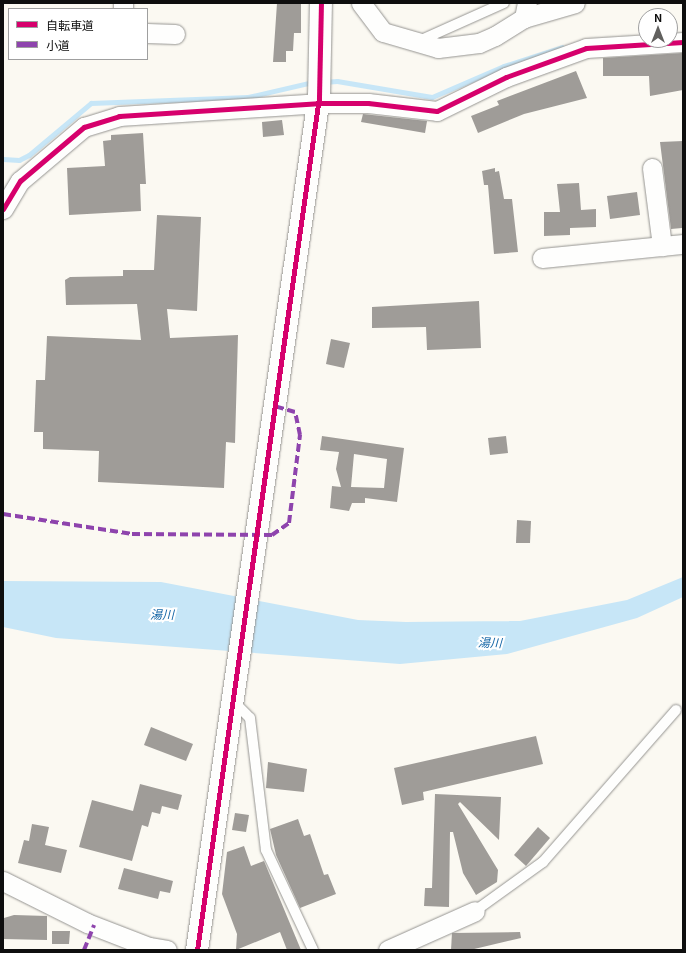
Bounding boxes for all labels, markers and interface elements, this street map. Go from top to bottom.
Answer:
legend [8,8,148,60]
north arrow [638,8,678,48]
text: N [654,9,662,25]
text: 自転車道 [46,16,94,33]
text: 小道 [46,36,70,53]
water label: 湯川 [150,607,174,621]
water label: 湯川 [478,634,502,650]

